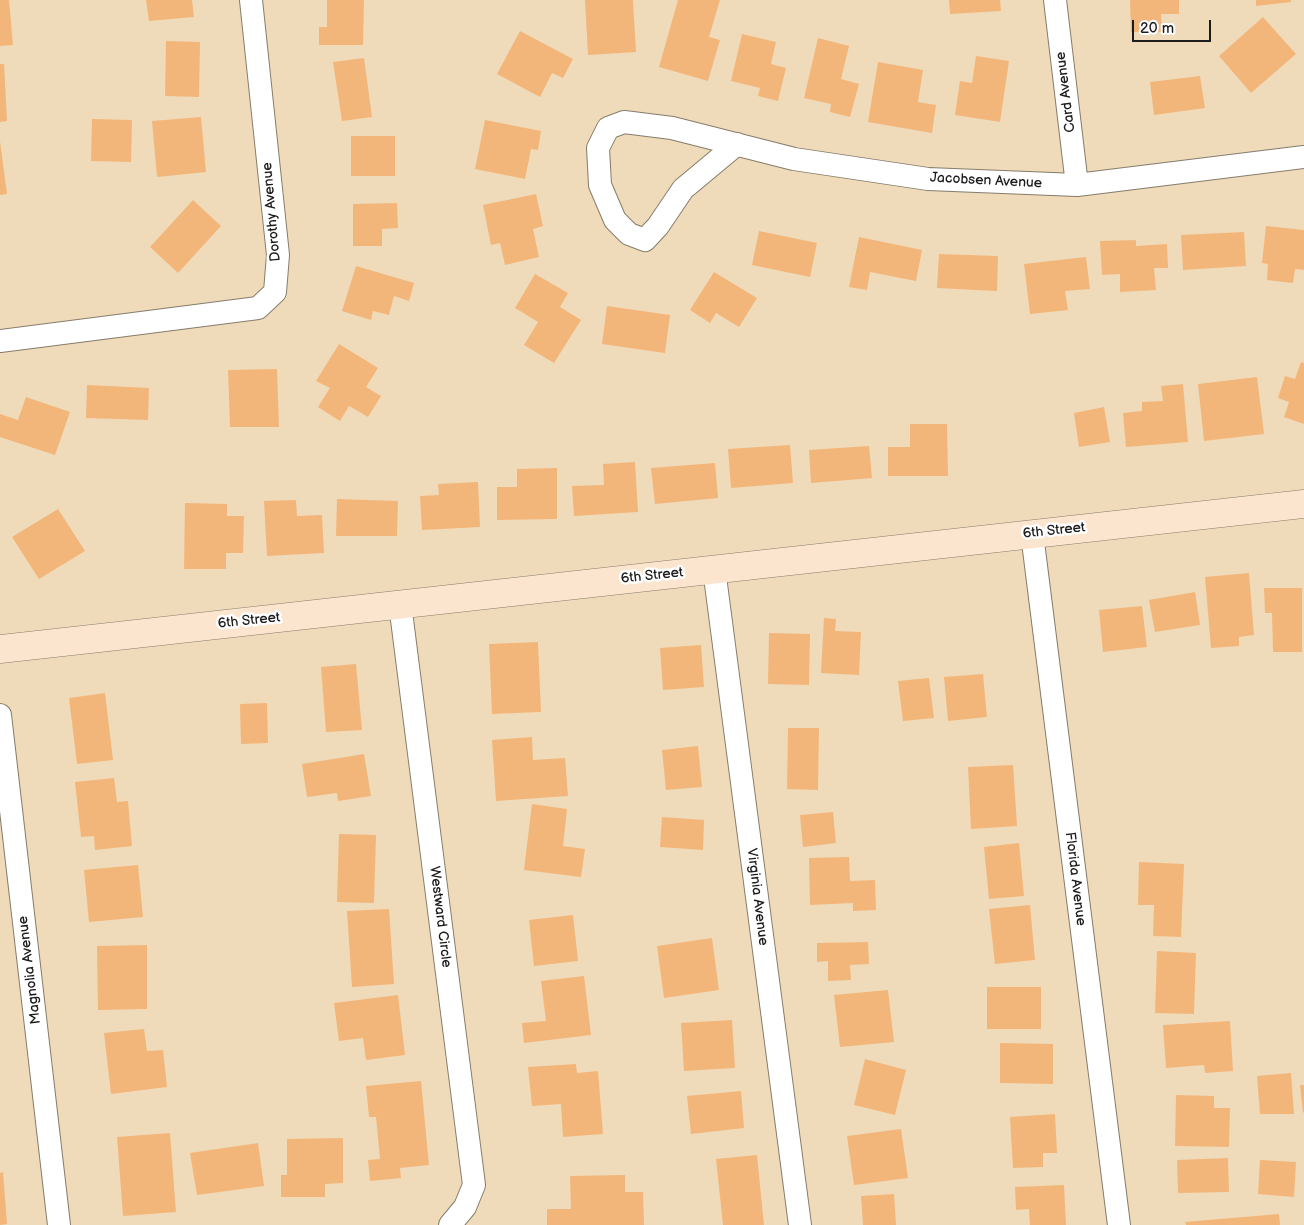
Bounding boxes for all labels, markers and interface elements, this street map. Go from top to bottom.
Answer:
scale bar [1134,10,1213,42]
text: 20 m [1140,19,1174,38]
street label: Card Avenue [1053,51,1079,133]
street label: Dorothy Avenue [259,162,285,262]
street label: Jacobsen Avenue [930,170,1042,192]
street label: 6th Street [1022,519,1086,543]
street label: 6th Street [620,564,684,588]
street label: 6th Street [217,609,281,633]
street label: Florida Avenue [1061,831,1089,927]
street label: Virginia Avenue [743,847,771,947]
street label: Westward Circle [425,865,455,969]
street label: Magnolia Avenue [15,915,45,1025]

